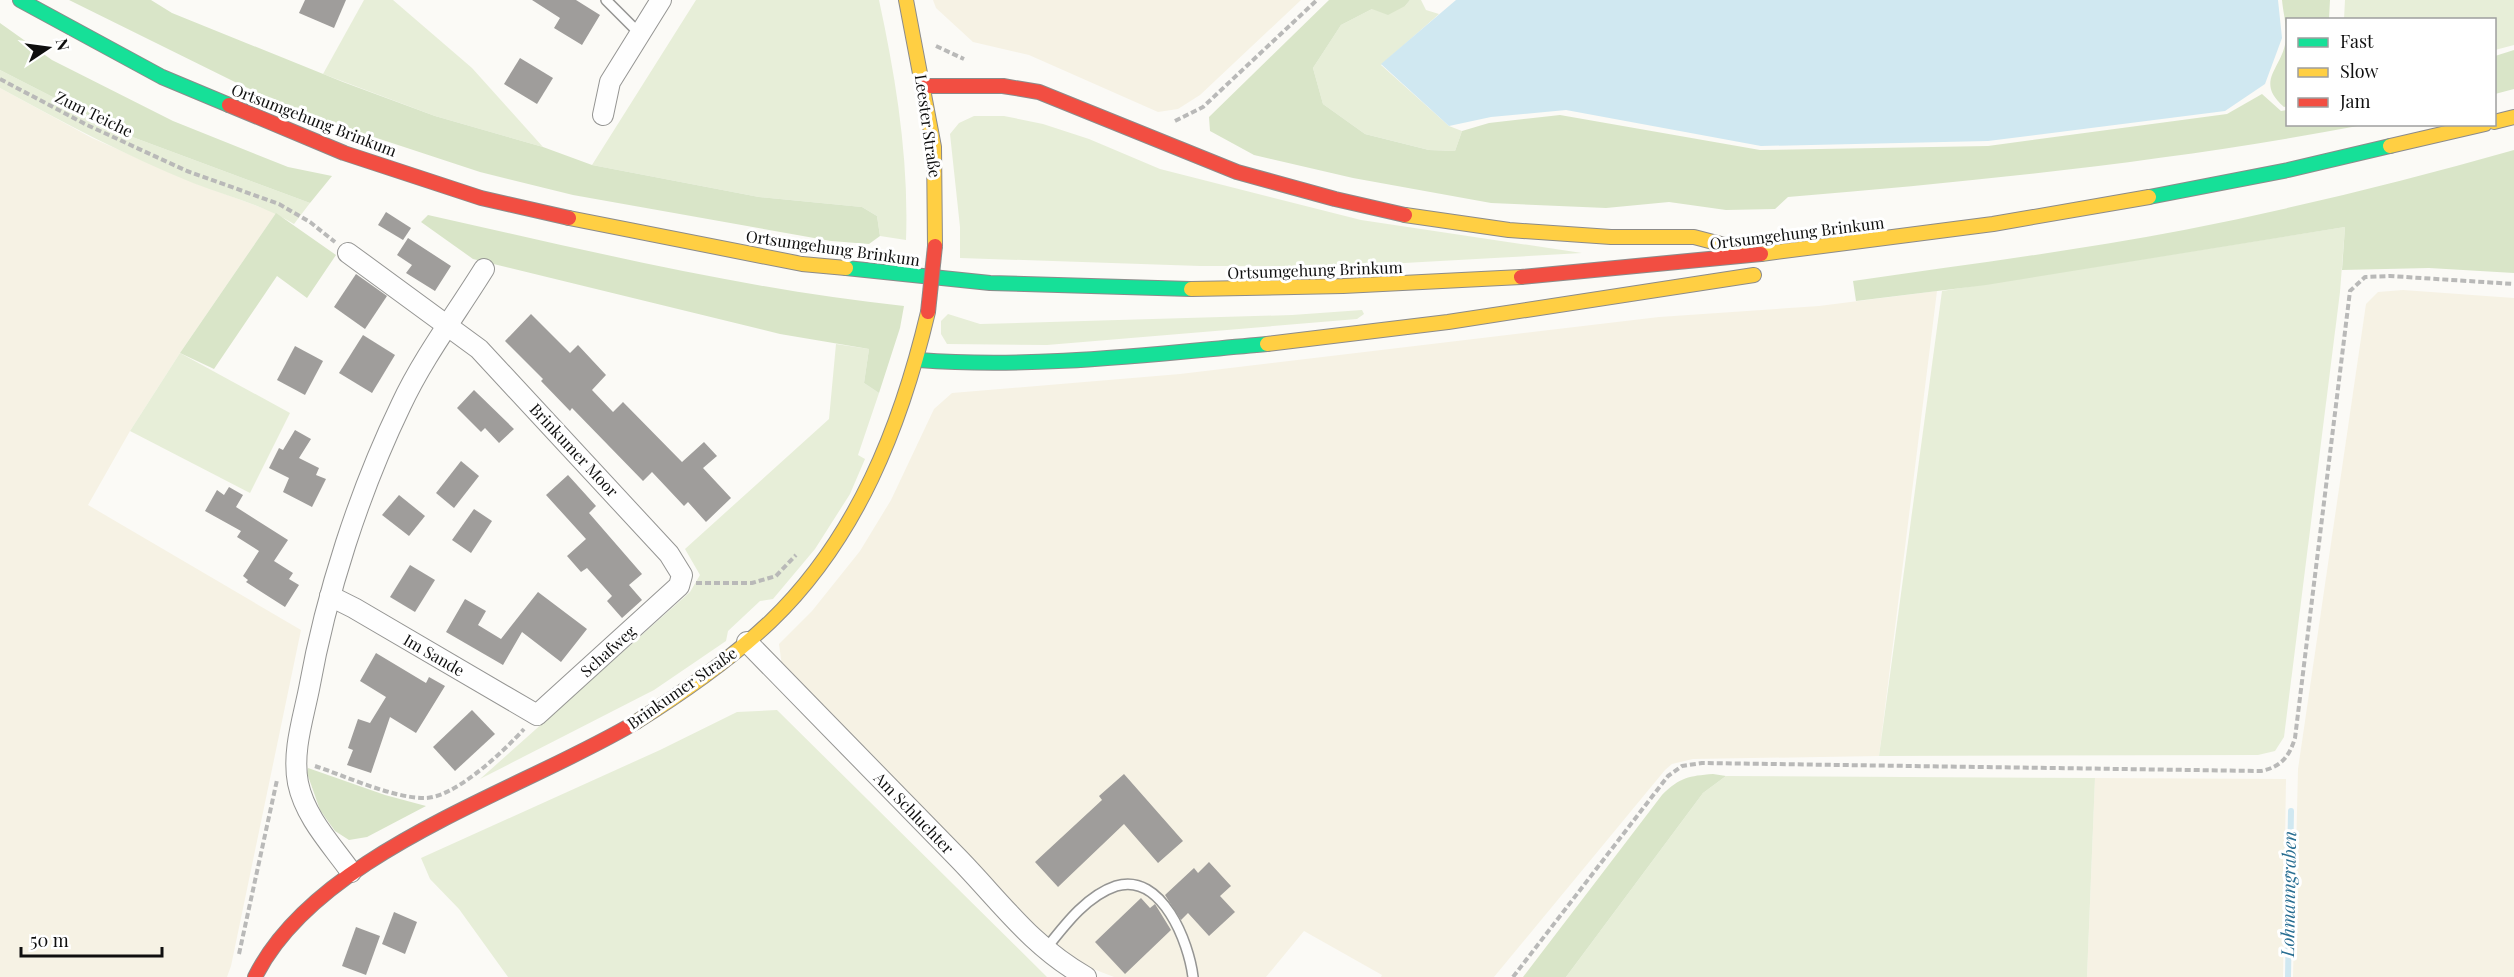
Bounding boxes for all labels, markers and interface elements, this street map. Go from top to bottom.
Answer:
north arrow [18,18,78,78]
legend [2286,18,2496,126]
text: Fast [2340,29,2374,53]
text: N [52,37,75,53]
text: Slow [2340,59,2378,83]
street label: Leester Straße [911,73,946,179]
street label: Ortsumgehung Brinkum [228,78,400,161]
street label: Zum Teiche [52,86,136,141]
text: Jam [2339,89,2370,113]
street label: Ortsumgehung Brinkum [1709,211,1885,254]
street label: Ortsumgehung Brinkum [745,225,921,270]
street label: Ortsumgehung Brinkum [1227,256,1403,283]
street label: Brinkumer Moor [526,398,623,501]
street label: Schafweg [575,620,640,681]
street label: Im Sande [400,629,469,680]
street label: Brinkumer Straße [623,642,741,733]
street label: Am Schluchter [869,766,959,858]
water label: Lohmanngraben [2275,831,2301,958]
scale bar [21,920,162,958]
text: 50 m [30,928,69,952]

